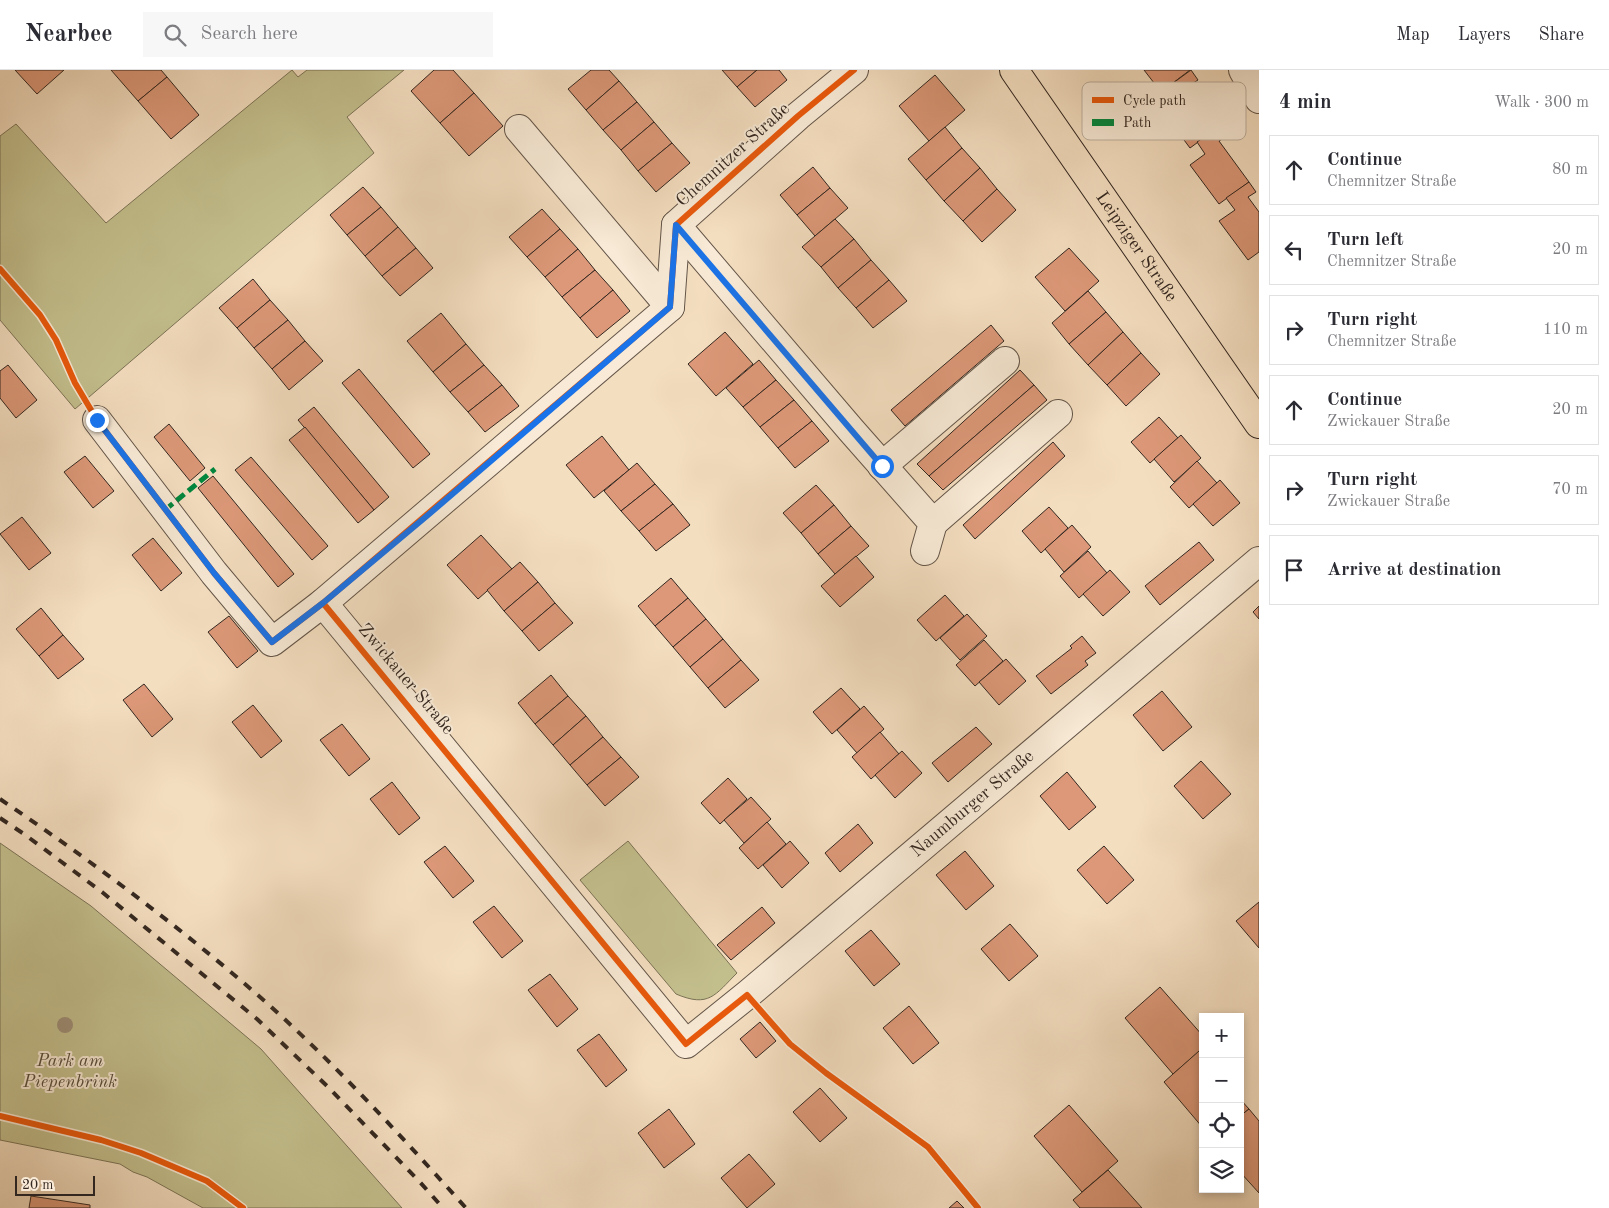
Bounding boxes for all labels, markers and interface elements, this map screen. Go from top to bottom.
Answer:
search box [143,12,493,57]
icon: search [161,21,189,49]
text: Nearbee [25,23,113,47]
text: Search here [201,25,298,44]
text: Map [1396,26,1430,44]
text: Layers [1458,26,1510,44]
text: Share [1538,26,1584,44]
legend [1082,82,1246,140]
text: 4 min [1279,92,1332,113]
text: Cycle path [1123,94,1186,108]
text: Walk · 300 m [1494,95,1589,111]
street label: Chemnitzer Straße [673,100,793,210]
text: Path [1123,116,1152,130]
text: Continue [1327,151,1402,170]
icon: ahead [1280,156,1308,184]
text: 80 m [1552,162,1588,178]
text: Chemnitzer Straße [1327,174,1456,190]
street label: Leipziger Straße [1092,188,1181,305]
text: Turn left [1327,231,1404,250]
icon: left [1280,236,1308,264]
text: 20 m [1552,242,1588,258]
text: Chemnitzer Straße [1327,254,1456,270]
text: Turn right [1327,311,1417,330]
icon: right [1280,316,1308,344]
text: 110 m [1543,322,1588,338]
text: Chemnitzer Straße [1327,334,1456,350]
text: Continue [1327,391,1402,410]
icon: ahead [1280,396,1308,424]
text: 20 m [1552,402,1588,418]
route end [86,409,109,432]
text: Zwickauer Straße [1327,414,1450,430]
route start [871,455,894,478]
text: Turn right [1327,471,1417,490]
icon: right [1280,476,1308,504]
text: 70 m [1552,482,1588,498]
text: Zwickauer Straße [1327,494,1450,510]
icon: arrive [1280,556,1308,584]
text: Arrive at destination [1327,561,1501,580]
street label: Zwickauer Straße [355,620,457,738]
street label: Naumburger Straße [908,747,1037,861]
map controls [1199,1013,1244,1193]
button: + [1199,1013,1244,1058]
park label: Park am Piepenbrink [22,1052,117,1091]
button: − [1199,1058,1244,1103]
button: locate [1199,1103,1244,1148]
button: layers [1199,1148,1244,1193]
scale bar [15,1173,95,1196]
text: 20 m [22,1178,53,1192]

